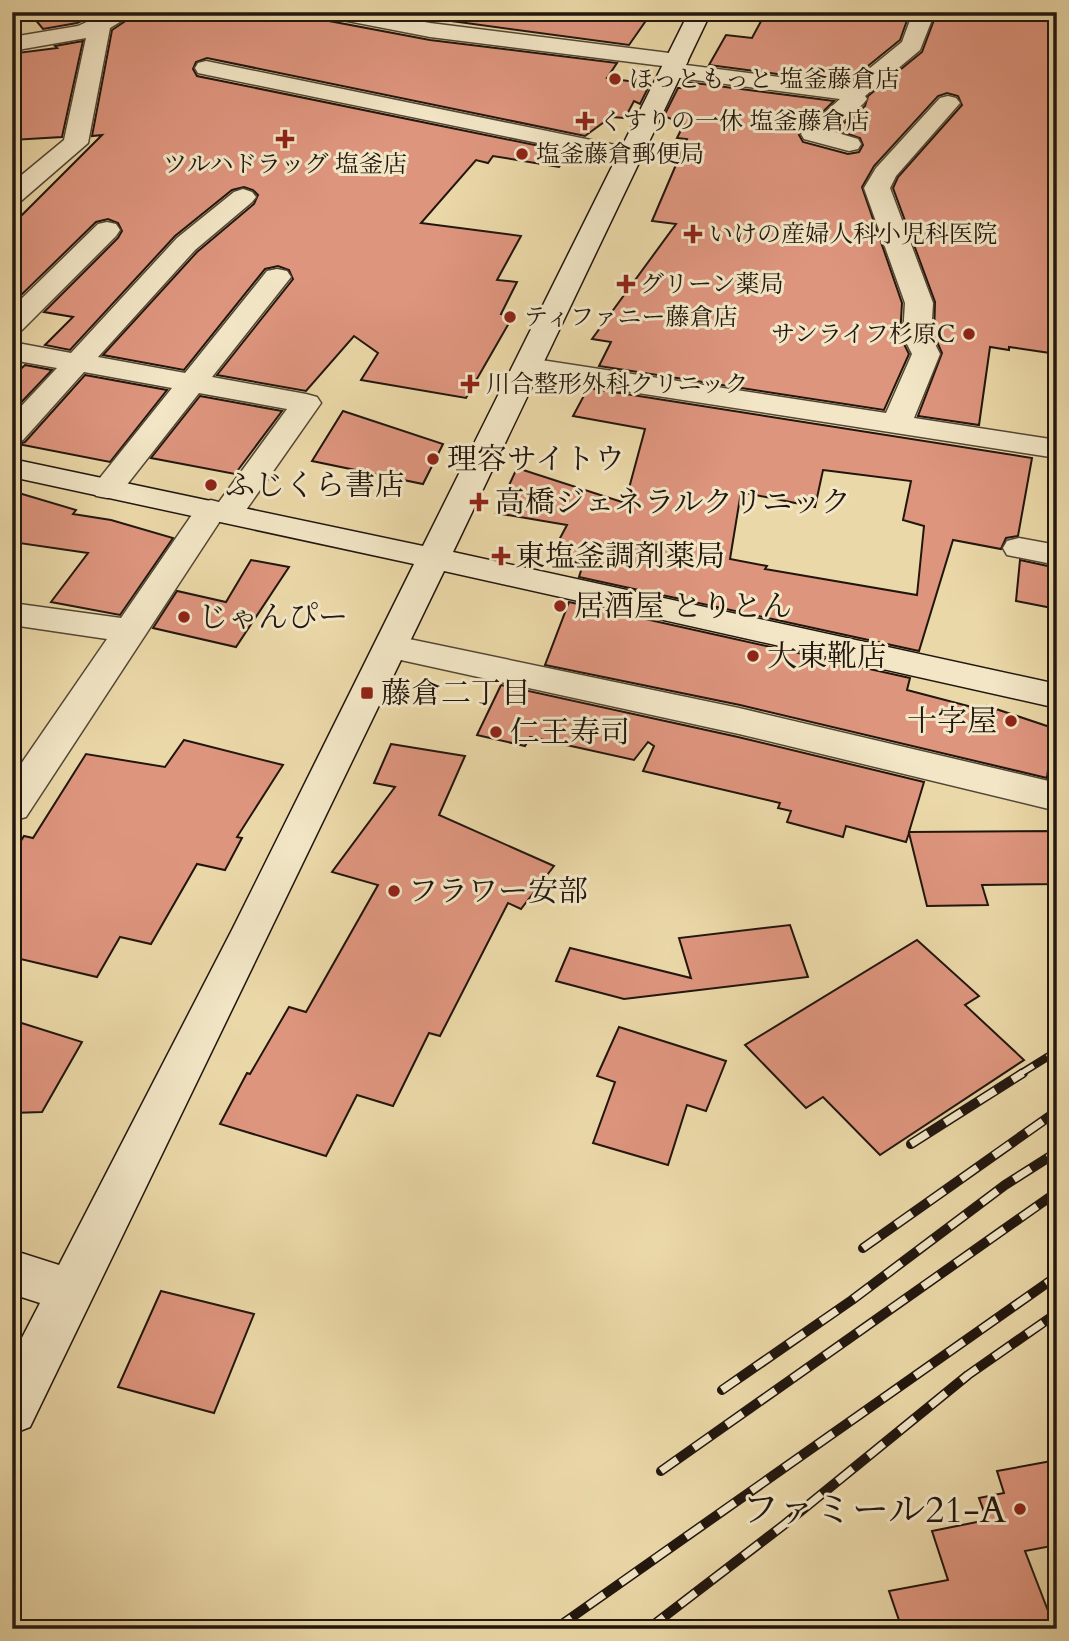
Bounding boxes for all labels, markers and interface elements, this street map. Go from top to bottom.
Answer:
place label: ほっともっと 塩釜藤倉店 [629,63,899,96]
marker: ほっともっと 塩釜藤倉店 [607,71,623,87]
place label: くすりの一休 塩釜藤倉店 [599,105,869,138]
marker: くすりの一休 塩釜藤倉店 [577,113,593,129]
marker: ツルハドラッグ 塩釜店 [277,131,293,147]
place label: 塩釜藤倉郵便局 [536,138,704,171]
marker: 塩釜藤倉郵便局 [514,146,530,162]
place label: ツルハドラッグ 塩釜店 [163,148,407,181]
place label: いけの産婦人科小児科医院 [709,218,997,251]
marker: いけの産婦人科小児科医院 [683,224,703,244]
place label: グリーン薬局 [640,268,784,301]
marker: グリーン薬局 [618,276,634,292]
place label: ティファニー藤倉店 [524,301,738,334]
marker: ティファニー藤倉店 [502,309,518,325]
place label: サンライフ杉原C [771,318,955,351]
marker: サンライフ杉原C [961,326,977,342]
place label: 川合整形外科クリニック [486,368,749,401]
marker: 川合整形外科クリニック [460,374,480,394]
place label: 理容サイトウ [447,439,625,480]
marker: 理容サイトウ [425,451,441,467]
place label: ふじくら書店 [225,465,405,506]
marker: ふじくら書店 [203,477,219,493]
place label: 高橋ジェネラルクリニック [495,482,851,523]
marker: 高橋ジェネラルクリニック [469,492,489,512]
place label: 東塩釜調剤薬局 [515,536,725,577]
marker: 東塩釜調剤薬局 [493,548,509,564]
place label: 居酒屋 とりとん [574,586,792,627]
place label: じゃんぴー [198,597,348,638]
marker: 居酒屋 とりとん [552,598,568,614]
marker: じゃんぴー [176,609,192,625]
place label: 大東靴店 [767,636,887,677]
marker: 大東靴店 [745,648,761,664]
place label: 藤倉二丁目 [381,673,531,714]
marker: 藤倉二丁目 [359,685,375,701]
place label: 十字屋 [907,701,997,742]
place label: 仁王寿司 [510,712,630,753]
marker: 十字屋 [1003,713,1019,729]
marker: 仁王寿司 [488,724,504,740]
place label: フラワー安部 [408,871,588,912]
marker: フラワー安部 [386,883,402,899]
place label: ファミール21-A [742,1485,1007,1535]
marker: ファミール21-A [1012,1501,1028,1517]

